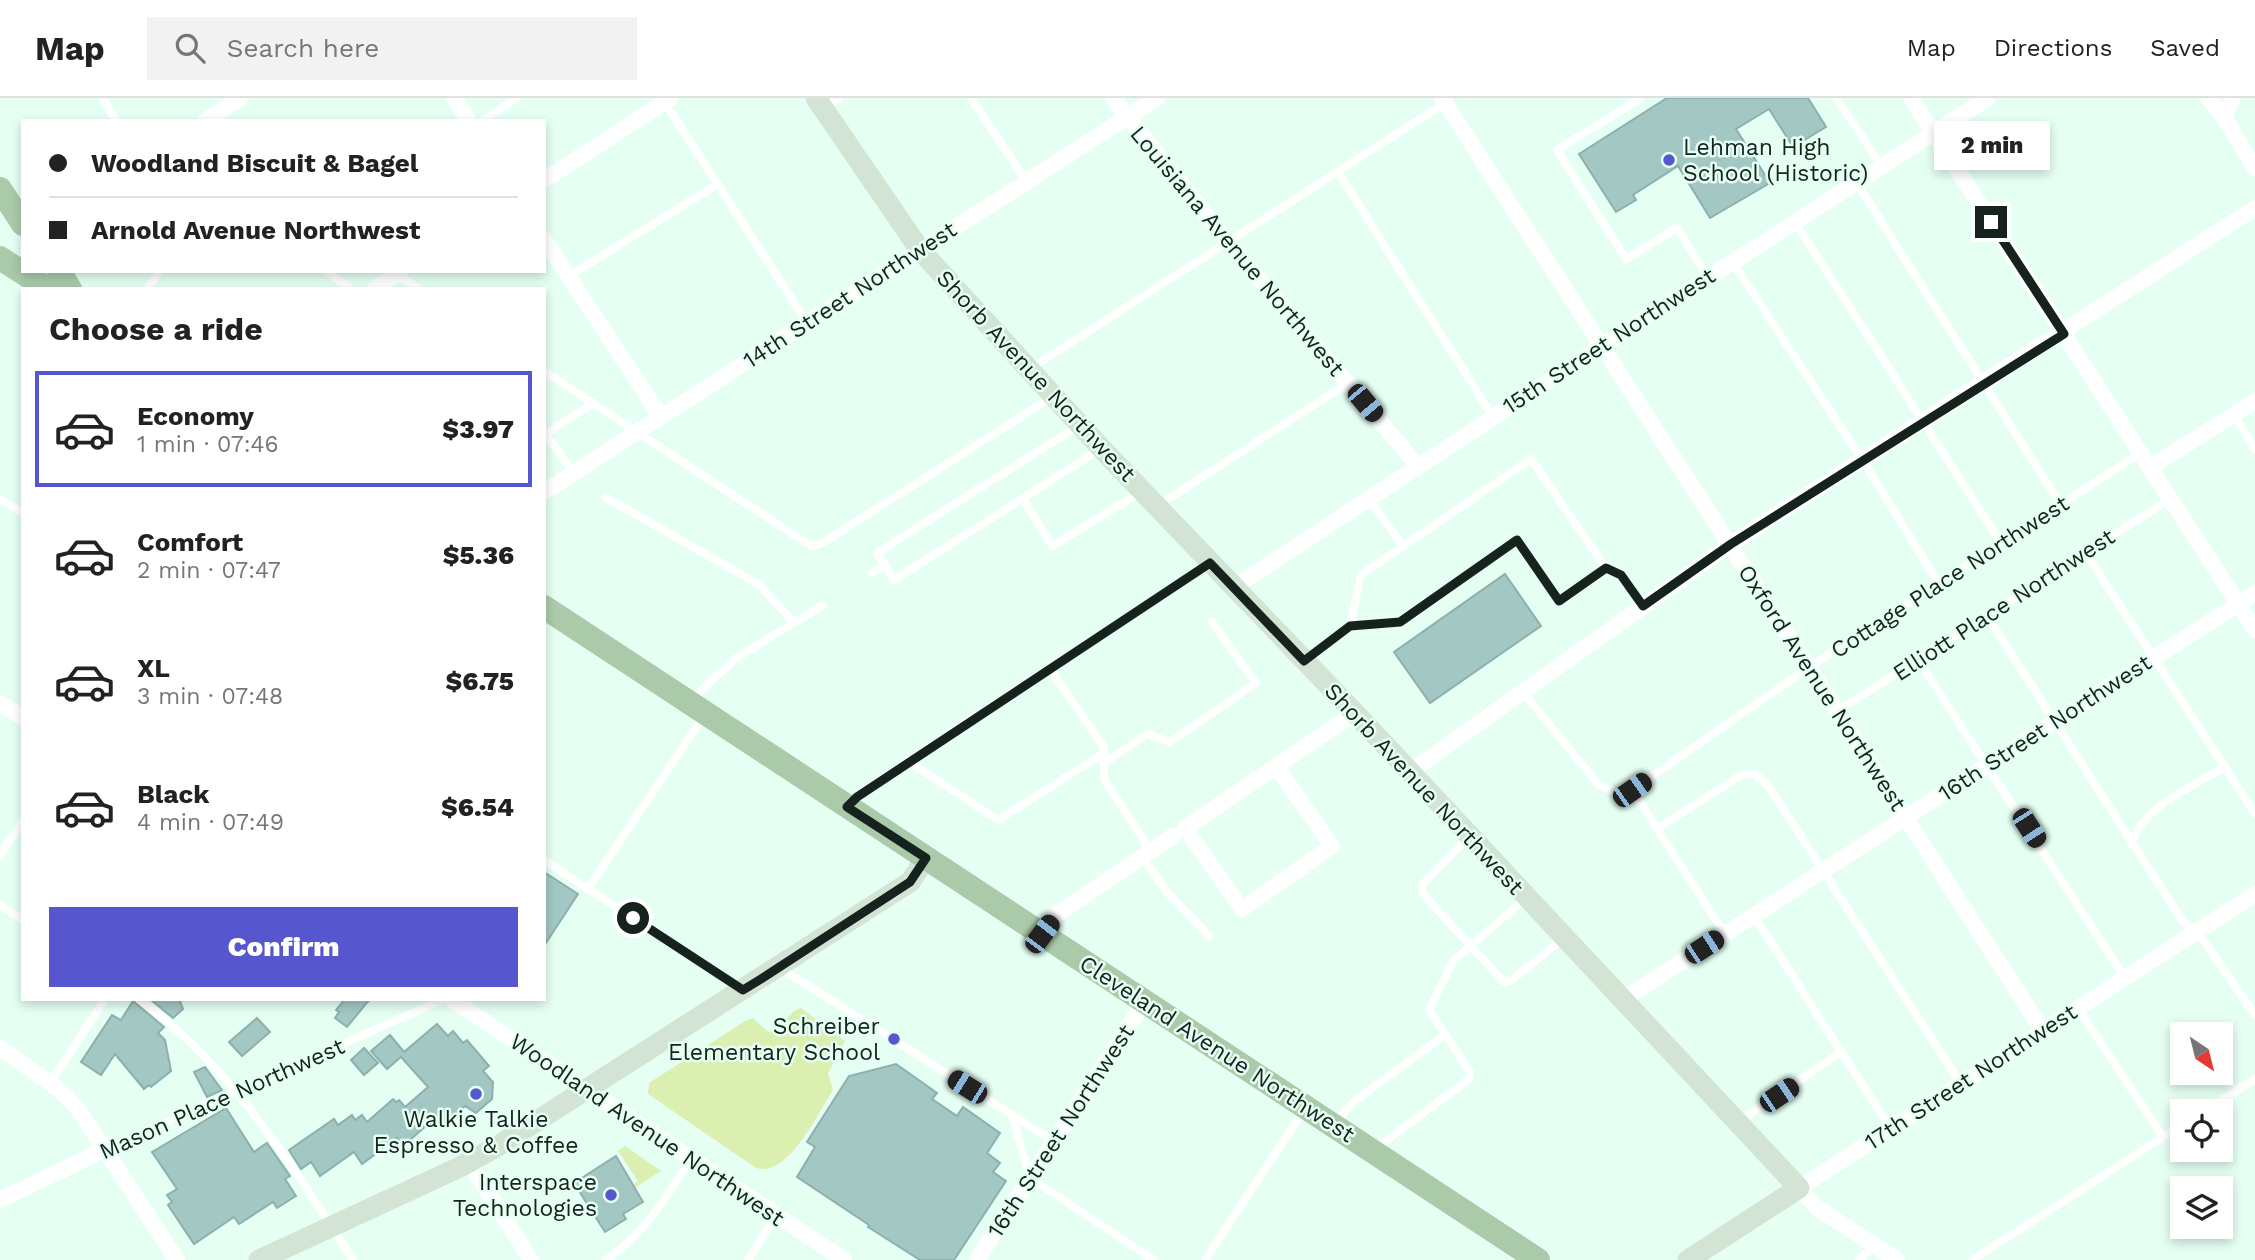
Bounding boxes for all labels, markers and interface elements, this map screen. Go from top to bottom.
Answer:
search box [147,17,637,80]
text: Map [35,29,105,68]
icon: search [171,29,209,67]
text: Search here [227,33,379,63]
text: Map [1907,34,1956,62]
text: Directions [1994,34,2112,62]
text: Saved [2150,34,2220,62]
street label: Louisiana Avenue Northwest [1124,120,1350,382]
callout: 2 min [1933,121,2049,170]
text: 2 min [1961,132,2023,159]
place label: Lehman High School (Historic) [1683,134,1868,187]
text: Woodland Biscuit & Bagel [91,148,418,178]
marker: Lehman High School (Historic) [1661,152,1677,168]
route end [1975,206,2007,238]
text: Arnold Avenue Northwest [91,215,420,245]
street label: 14th Street Northwest [738,216,962,374]
street label: 15th Street Northwest [1498,262,1721,420]
street label: Shorb Avenue Northwest [931,265,1141,488]
text: Choose a ride [49,310,263,348]
car [1344,380,1387,426]
icon: car [53,398,116,461]
text: Economy [137,401,254,431]
text: $3.97 [442,414,514,444]
text: 1 min · 07:46 [137,431,279,458]
street label: Cottage Place Northwest [1826,490,2074,664]
street label: Elliott Place Northwest [1888,523,2120,687]
icon: car [53,524,116,587]
text: Comfort [137,527,243,557]
text: $5.36 [443,540,514,570]
text: 2 min · 07:47 [137,557,281,584]
street label: Oxford Avenue Northwest [1732,560,1912,816]
street label: 16th Street Northwest [1933,649,2157,807]
icon: car [53,650,116,713]
text: XL [137,653,170,683]
text: $6.75 [445,666,514,696]
street label: Shorb Avenue Northwest [1319,678,1529,901]
text: 3 min · 07:48 [137,683,283,710]
car [1609,769,1656,811]
icon: car [53,776,116,839]
text: Black [137,779,209,809]
text: $6.54 [441,792,514,822]
car [2009,805,2050,851]
text: 4 min · 07:49 [137,809,284,836]
route start [617,902,649,934]
button: Confirm [49,907,518,987]
car [1021,911,1064,957]
car [1681,927,1728,967]
street label: Cleveland Avenue Northwest [1074,950,1360,1148]
street label: 17th Street Northwest [1860,998,2082,1156]
place label: Schreiber Elementary School [668,1013,880,1066]
street label: 16th Street Northwest [982,1019,1140,1243]
north arrow [2170,1022,2233,1085]
map controls [2170,1022,2233,1239]
street label: Woodland Avenue Northwest [505,1028,790,1232]
marker: Schreiber Elementary School [886,1031,902,1047]
street label: Mason Place Northwest [95,1033,349,1165]
car [944,1067,991,1107]
car [1756,1075,1803,1115]
marker: Walkie Talkie Espresso & Coffee [468,1086,484,1102]
button: locate [2170,1099,2233,1162]
place label: Walkie Talkie Espresso & Coffee [373,1106,579,1159]
place label: Interspace Technologies [453,1169,597,1222]
button: layers [2170,1176,2233,1239]
marker: Interspace Technologies [603,1187,619,1203]

